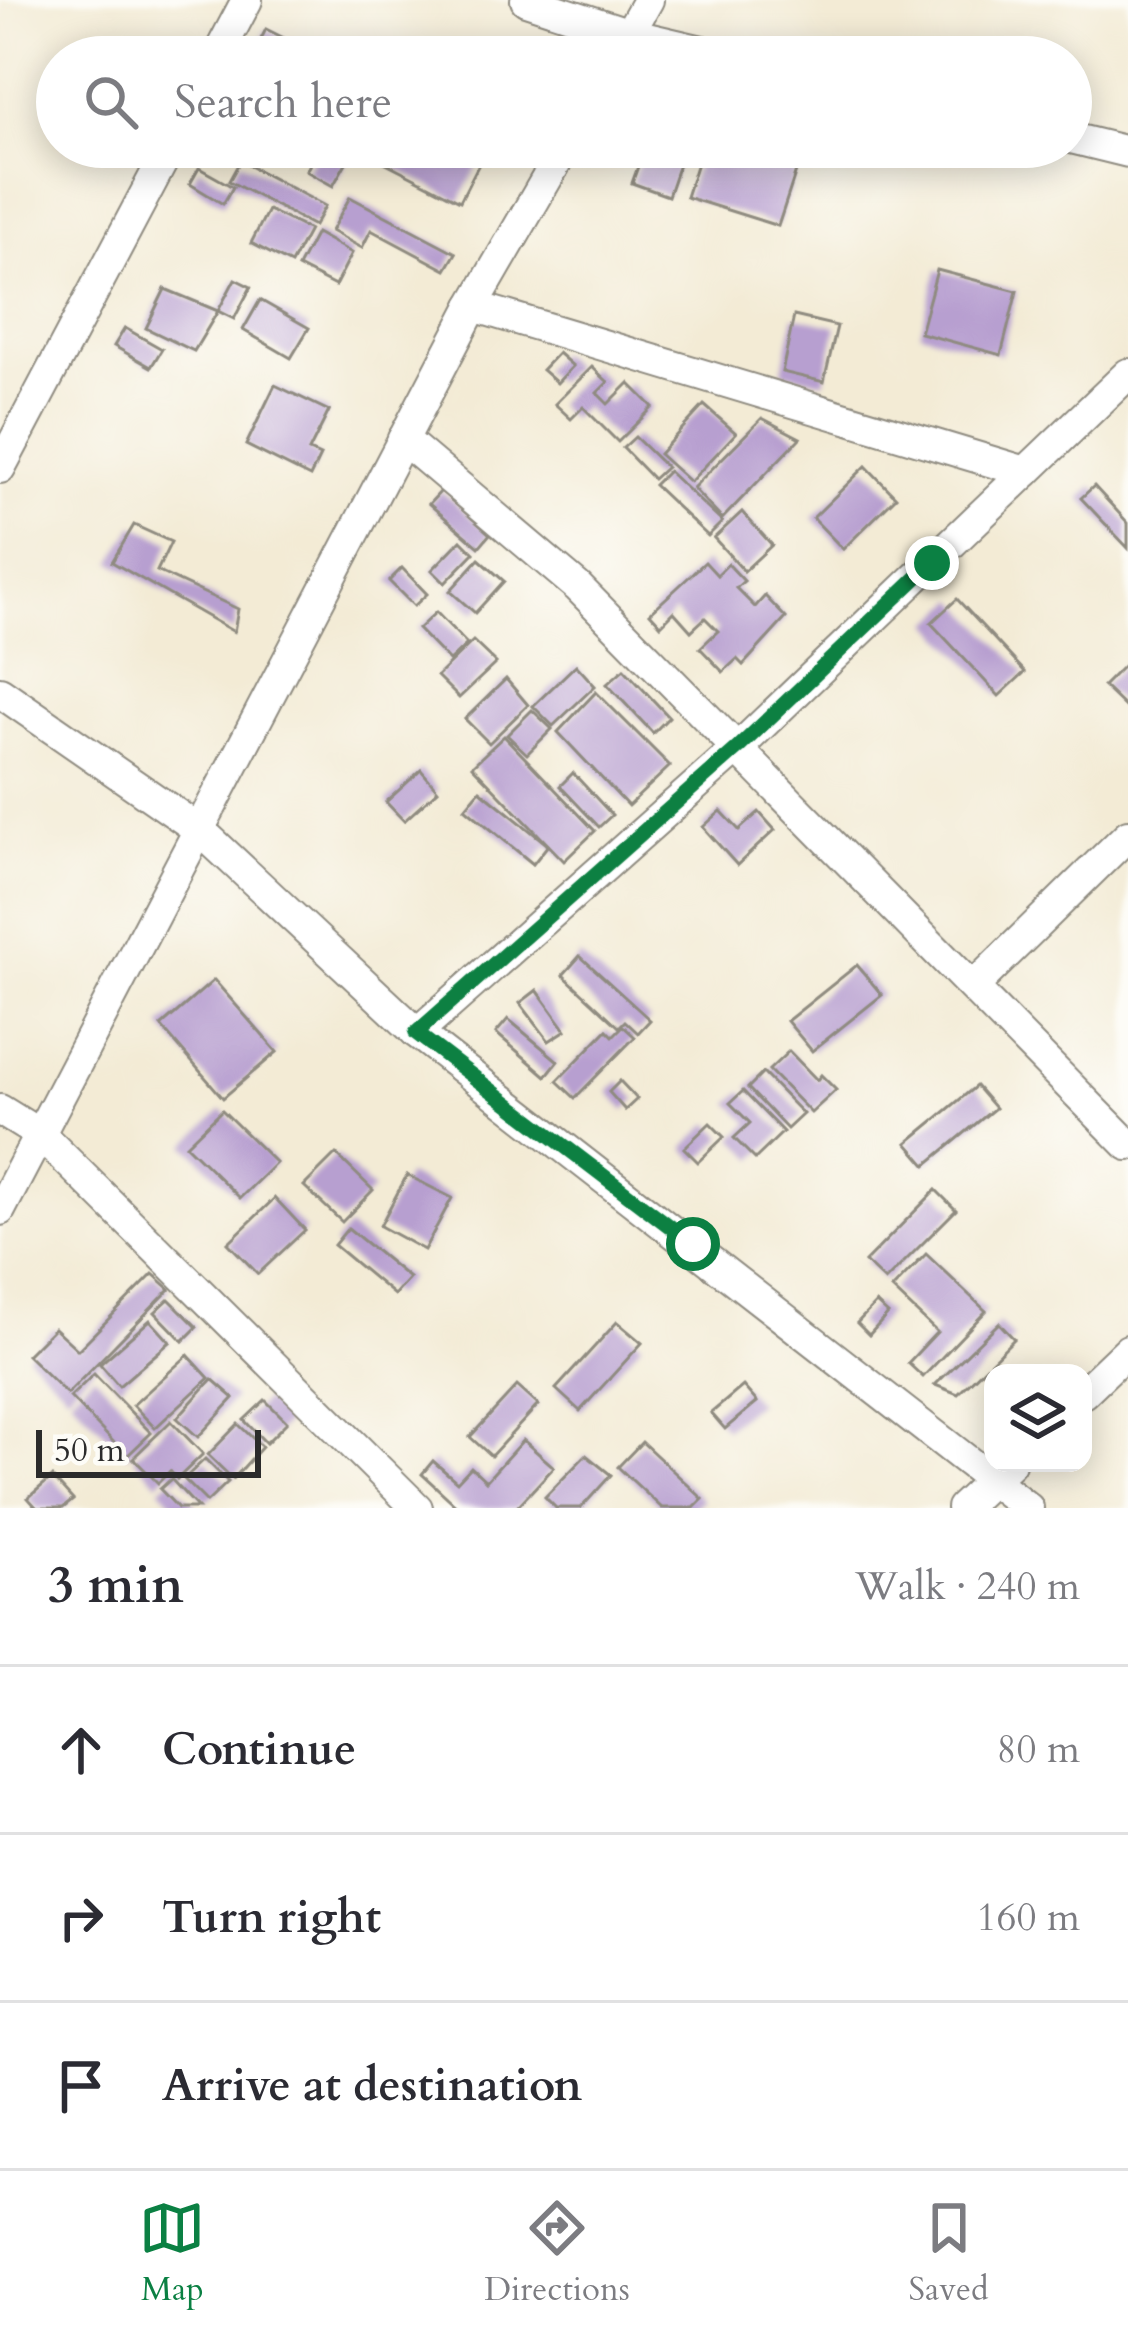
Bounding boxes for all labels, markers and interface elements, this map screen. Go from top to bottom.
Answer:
search box [36,36,1092,168]
icon: search [78,69,144,135]
text: Search here [174,72,392,133]
route end [905,536,959,590]
route start [666,1217,720,1271]
map controls [984,1364,1092,1472]
button: layers [984,1364,1092,1472]
scale bar [36,1424,261,1477]
text: 50 m [54,1428,125,1473]
text: 3 min [48,1551,184,1621]
text: Walk · 240 m [855,1560,1080,1613]
icon: ahead [48,1717,114,1783]
text: Continue [162,1719,356,1780]
text: 80 m [997,1723,1080,1776]
icon: right [48,1885,114,1951]
text: Turn right [162,1887,381,1948]
text: 160 m [977,1891,1080,1944]
icon: arrive [48,2053,114,2119]
text: Arrive at destination [162,2055,582,2116]
tab: Map [139,2195,205,2312]
tab: Directions [484,2195,630,2312]
tab: Saved [909,2195,989,2312]

